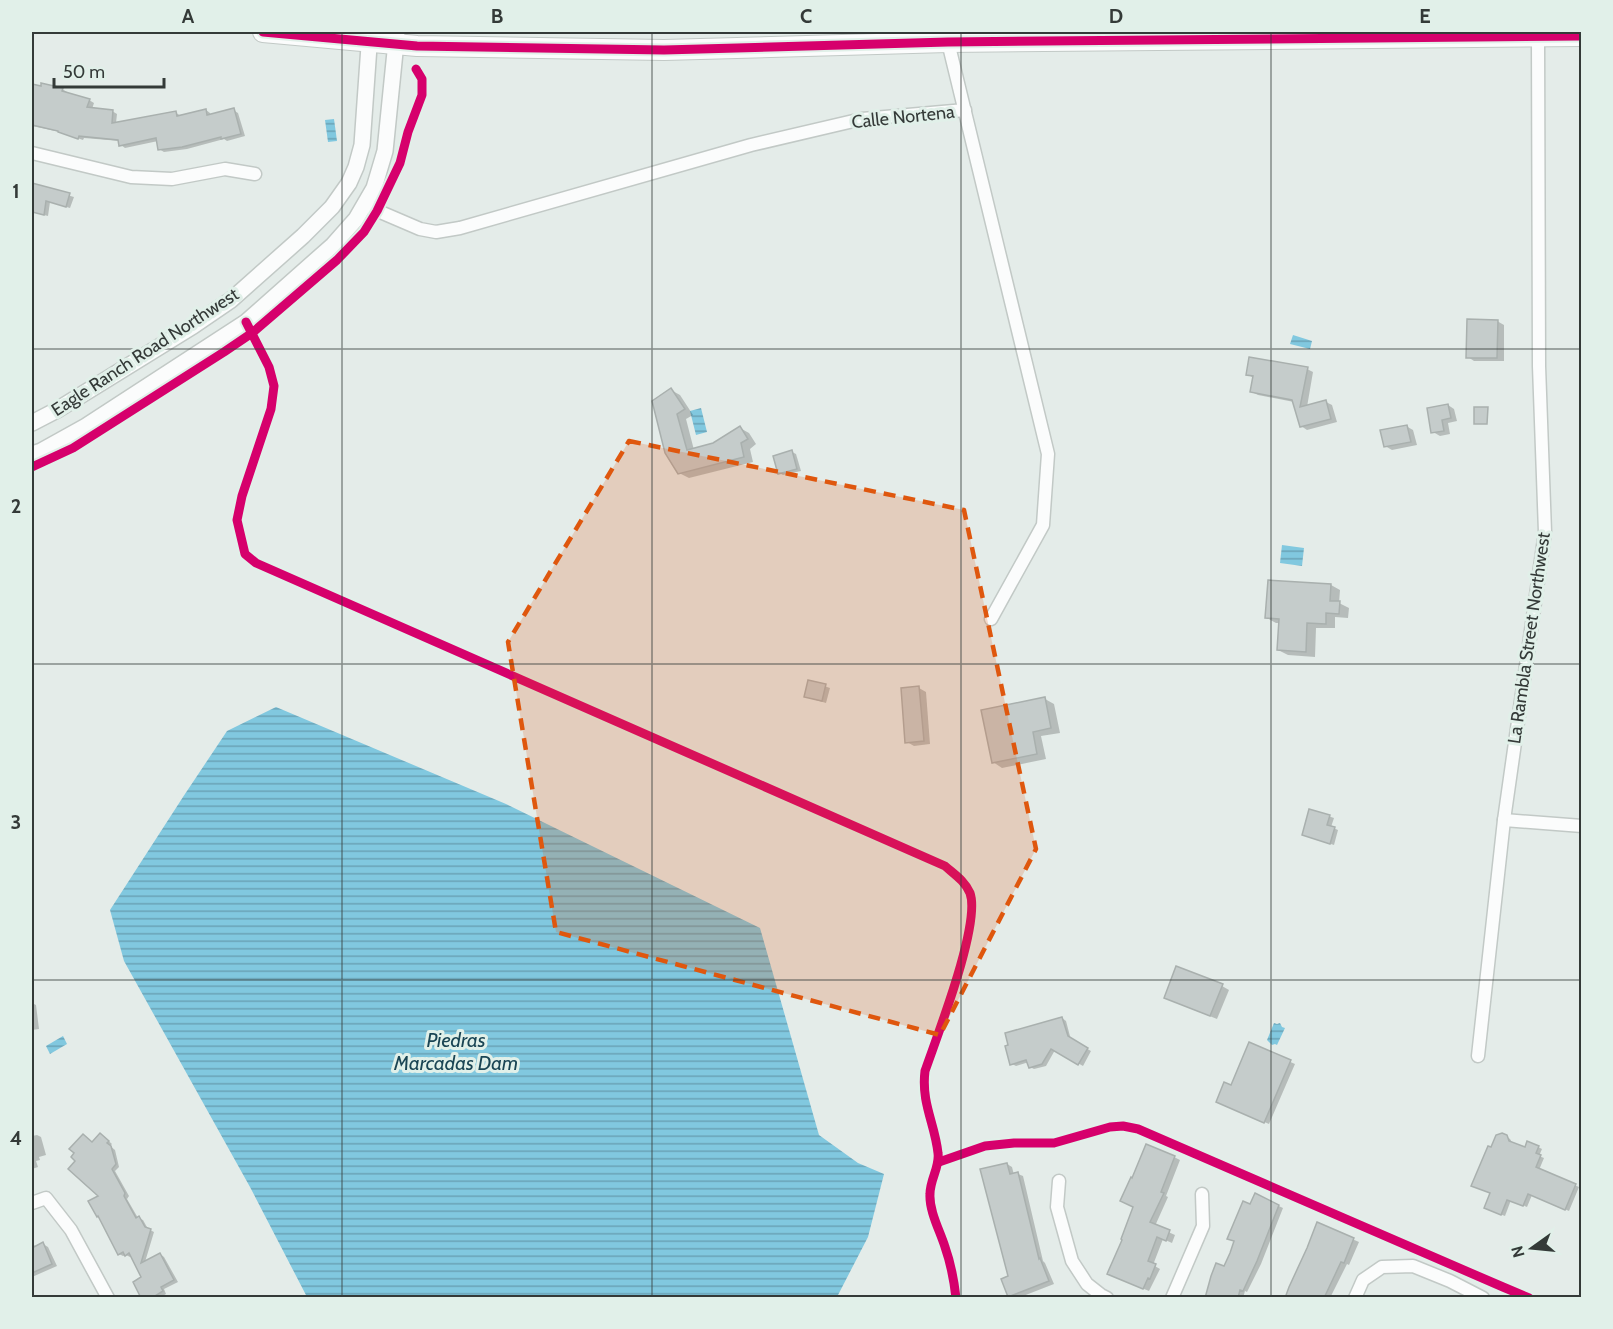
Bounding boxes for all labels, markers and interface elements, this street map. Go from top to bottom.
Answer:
text: A [182,4,195,28]
text: B [491,4,503,28]
text: C [800,4,812,28]
text: D [1109,4,1123,28]
text: E [1419,4,1431,28]
scale bar [54,51,164,89]
text: 50 m [63,61,105,83]
street label: Calle Nortena [850,101,956,133]
text: 1 [12,179,20,203]
street label: Eagle Ranch Road Northwest [47,283,243,421]
text: 2 [11,494,21,518]
street label: La Rambla Street Northwest [1503,531,1555,745]
text: 3 [11,810,21,834]
water label: Piedras Marcadas Dam [393,1028,518,1075]
text: 4 [10,1126,22,1150]
north arrow [1502,1218,1562,1278]
text: N [1507,1244,1529,1260]

